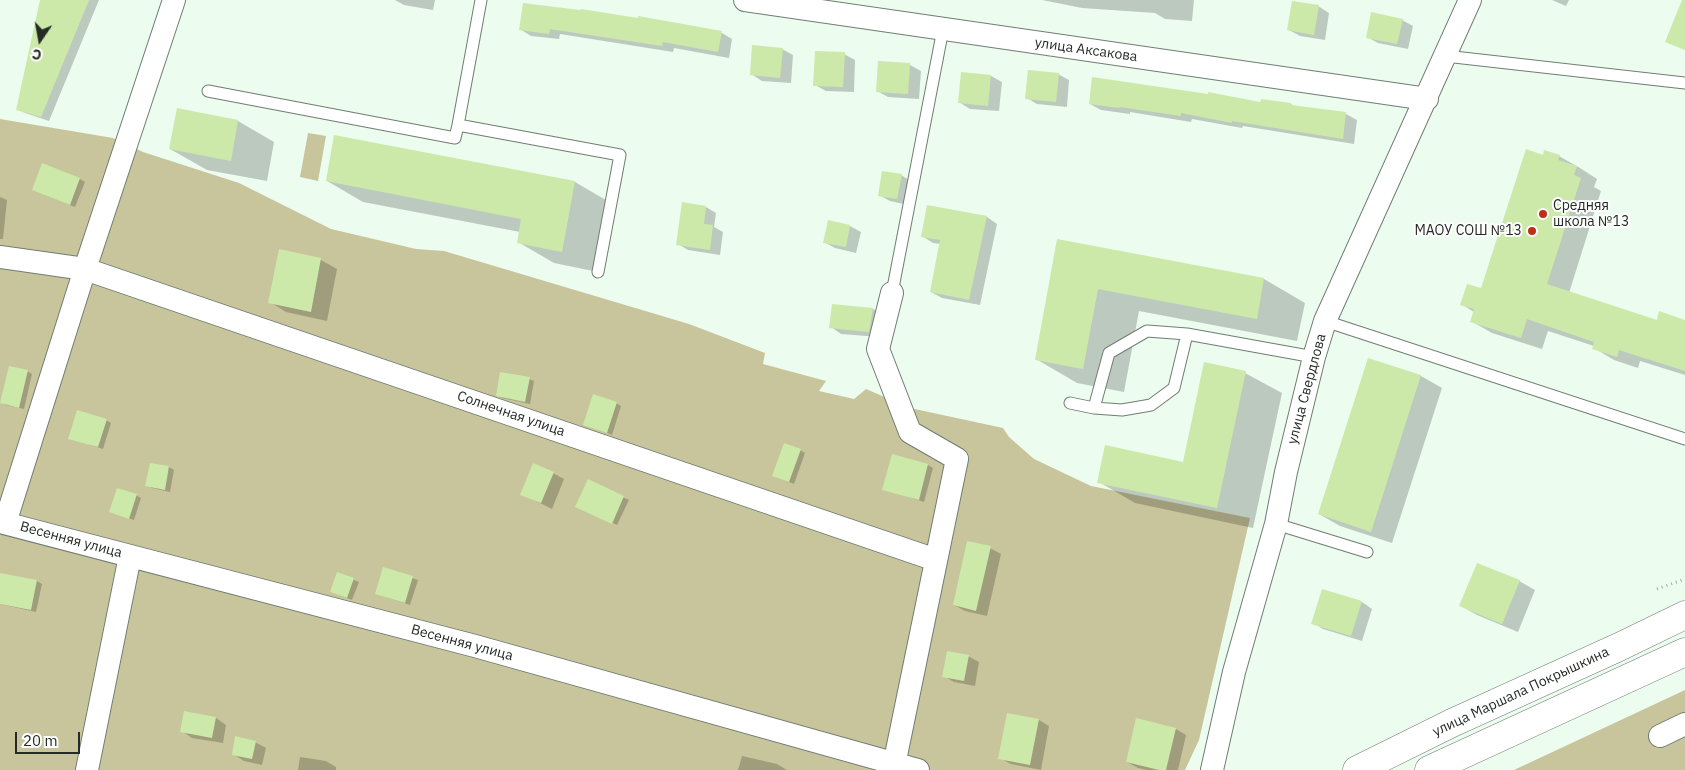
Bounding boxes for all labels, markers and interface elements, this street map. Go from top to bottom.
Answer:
north arrow [15,15,65,65]
street label: улица Аксакова [1034,34,1138,66]
text: С [31,45,43,64]
place label: Средняя школа №13 [1553,198,1629,230]
marker: Средняя школа №13 [1537,208,1549,220]
place label: МАОУ СОШ №13 [1414,223,1522,239]
marker: МАОУ СОШ №13 [1526,225,1538,237]
street label: улица Свердлова [1284,332,1330,446]
street label: Солнечная улица [455,388,567,440]
street label: Весенняя улица [18,518,124,562]
street label: Весенняя улица [409,621,515,665]
street label: улица Маршала Покрышкина [1430,644,1612,740]
scale bar [18,722,82,754]
text: 20 m [23,731,58,750]

